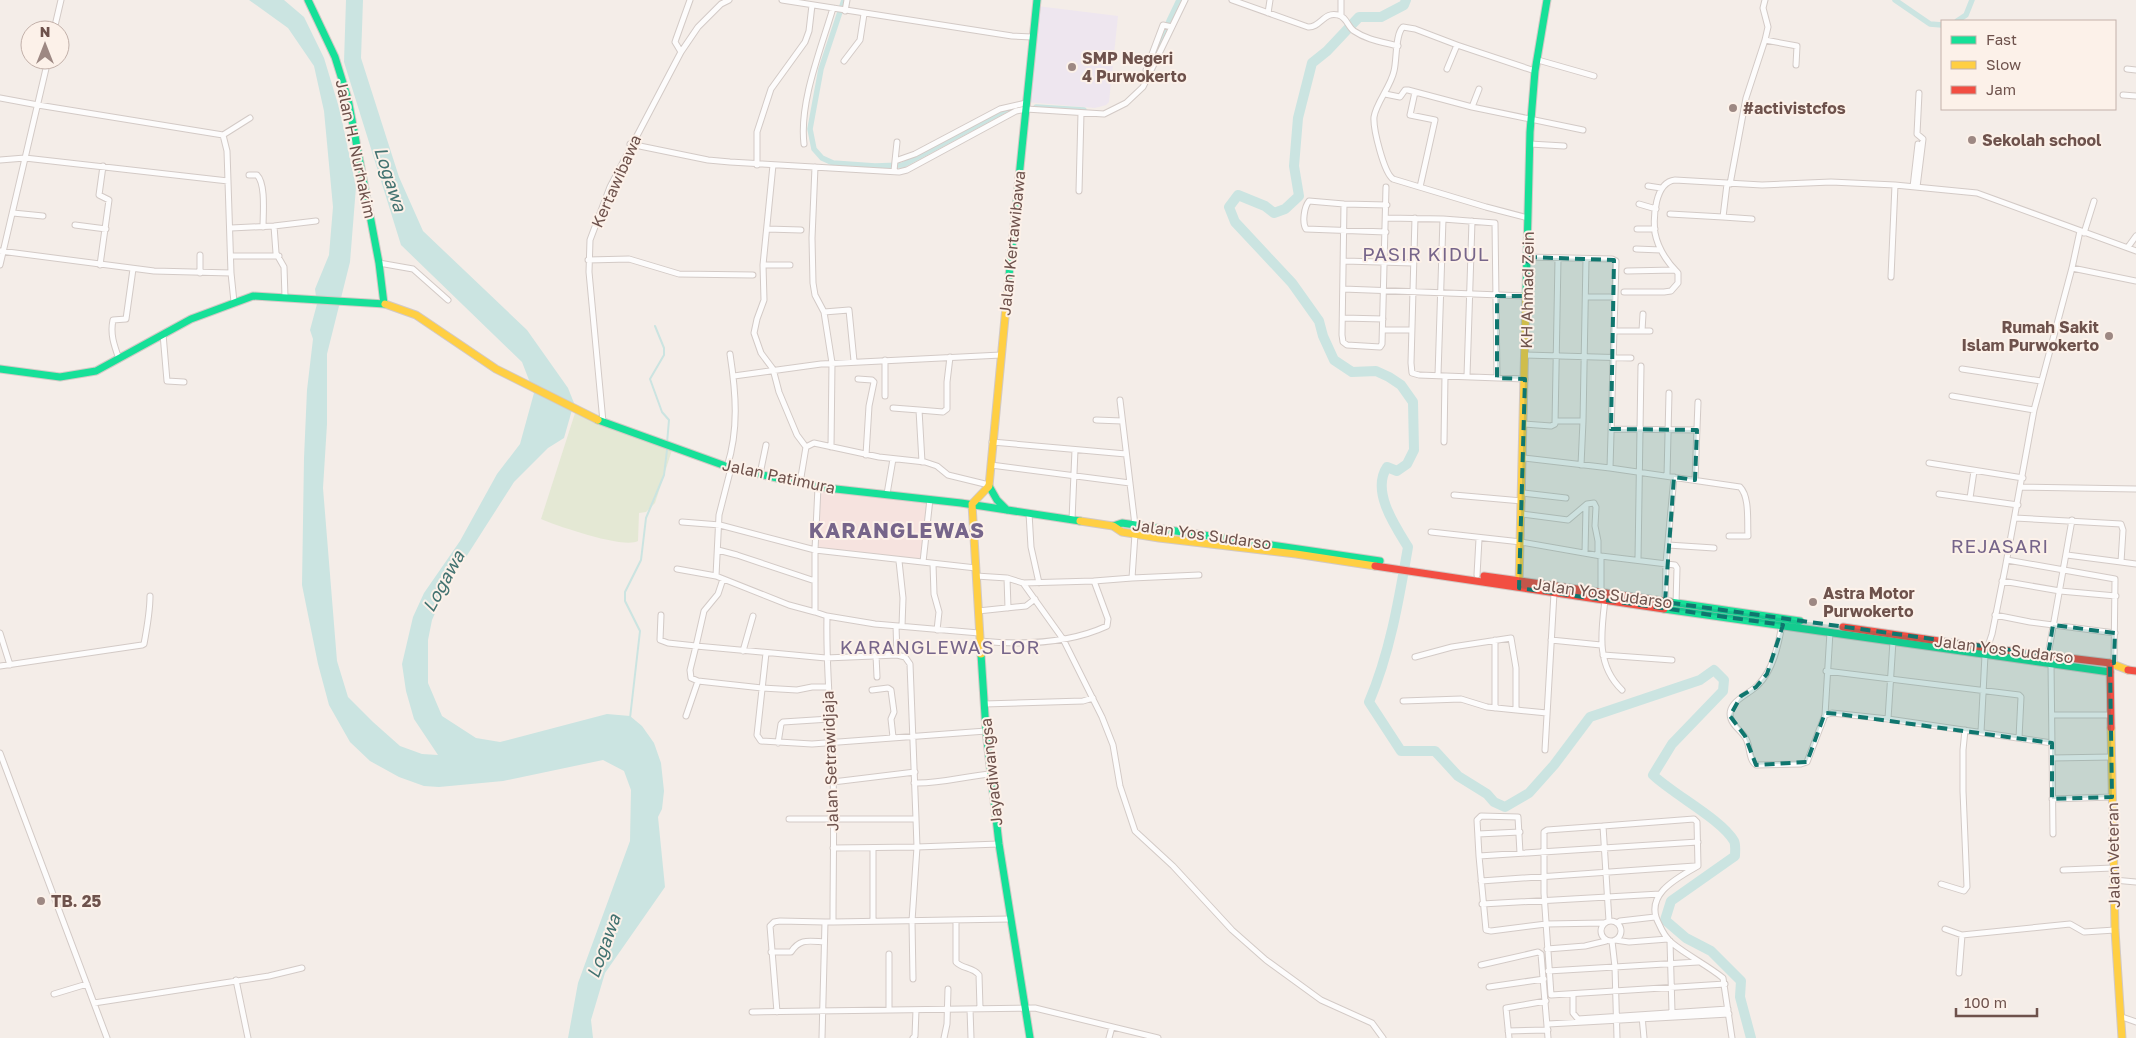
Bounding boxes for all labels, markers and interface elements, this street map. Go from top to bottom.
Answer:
north arrow [20,20,70,70]
legend [1941,20,2116,110]
text: N [40,23,50,40]
text: Fast [1986,30,2017,48]
place label: SMP Negeri 4 Purwokerto [1082,48,1187,86]
text: Slow [1986,55,2021,73]
marker: SMP Negeri 4 Purwokerto [1066,61,1078,73]
street label: Jalan H. Nurhakim [332,78,380,220]
text: Jam [1986,80,2016,98]
place label: #activistcfos [1743,98,1846,118]
marker: #activistcfos [1727,102,1739,114]
place label: Sekolah school [1982,130,2102,150]
street label: Kertawibawa [587,131,645,231]
marker: Sekolah school [1966,134,1978,146]
water label: Logawa [370,144,412,215]
street label: Jalan Kertawibawa [994,170,1030,316]
street label: KH Ahmad Zein [1516,231,1538,349]
district label: PASIR KIDUL [1362,242,1490,265]
place label: Rumah Sakit Islam Purwokerto [1961,317,2099,355]
marker: Rumah Sakit Islam Purwokerto [2103,330,2115,342]
street label: Jalan Patimura [721,454,837,498]
street label: Jalan Yos Sudarso [1131,514,1273,554]
district label: KARANGLEWAS [809,517,985,543]
district label: REJASARI [1951,534,2049,557]
water label: Logawa [417,546,469,615]
street label: Jalan Yos Sudarso [1532,573,1674,613]
place label: Astra Motor Purwokerto [1823,583,1915,621]
marker: Astra Motor Purwokerto [1807,596,1819,608]
street label: Jalan Yos Sudarso [1933,631,2075,667]
district label: KARANGLEWAS LOR [840,635,1040,658]
street label: Jalan Setrawidjaja [818,690,842,832]
street label: Jayadiwangsa [975,717,1007,827]
street label: Jalan Veteran [2102,802,2124,908]
place label: TB. 25 [51,891,101,911]
marker: TB. 25 [35,895,47,907]
water label: Logawa [581,910,625,981]
scale bar [1956,986,2037,1018]
text: 100 m [1964,993,2007,1011]

